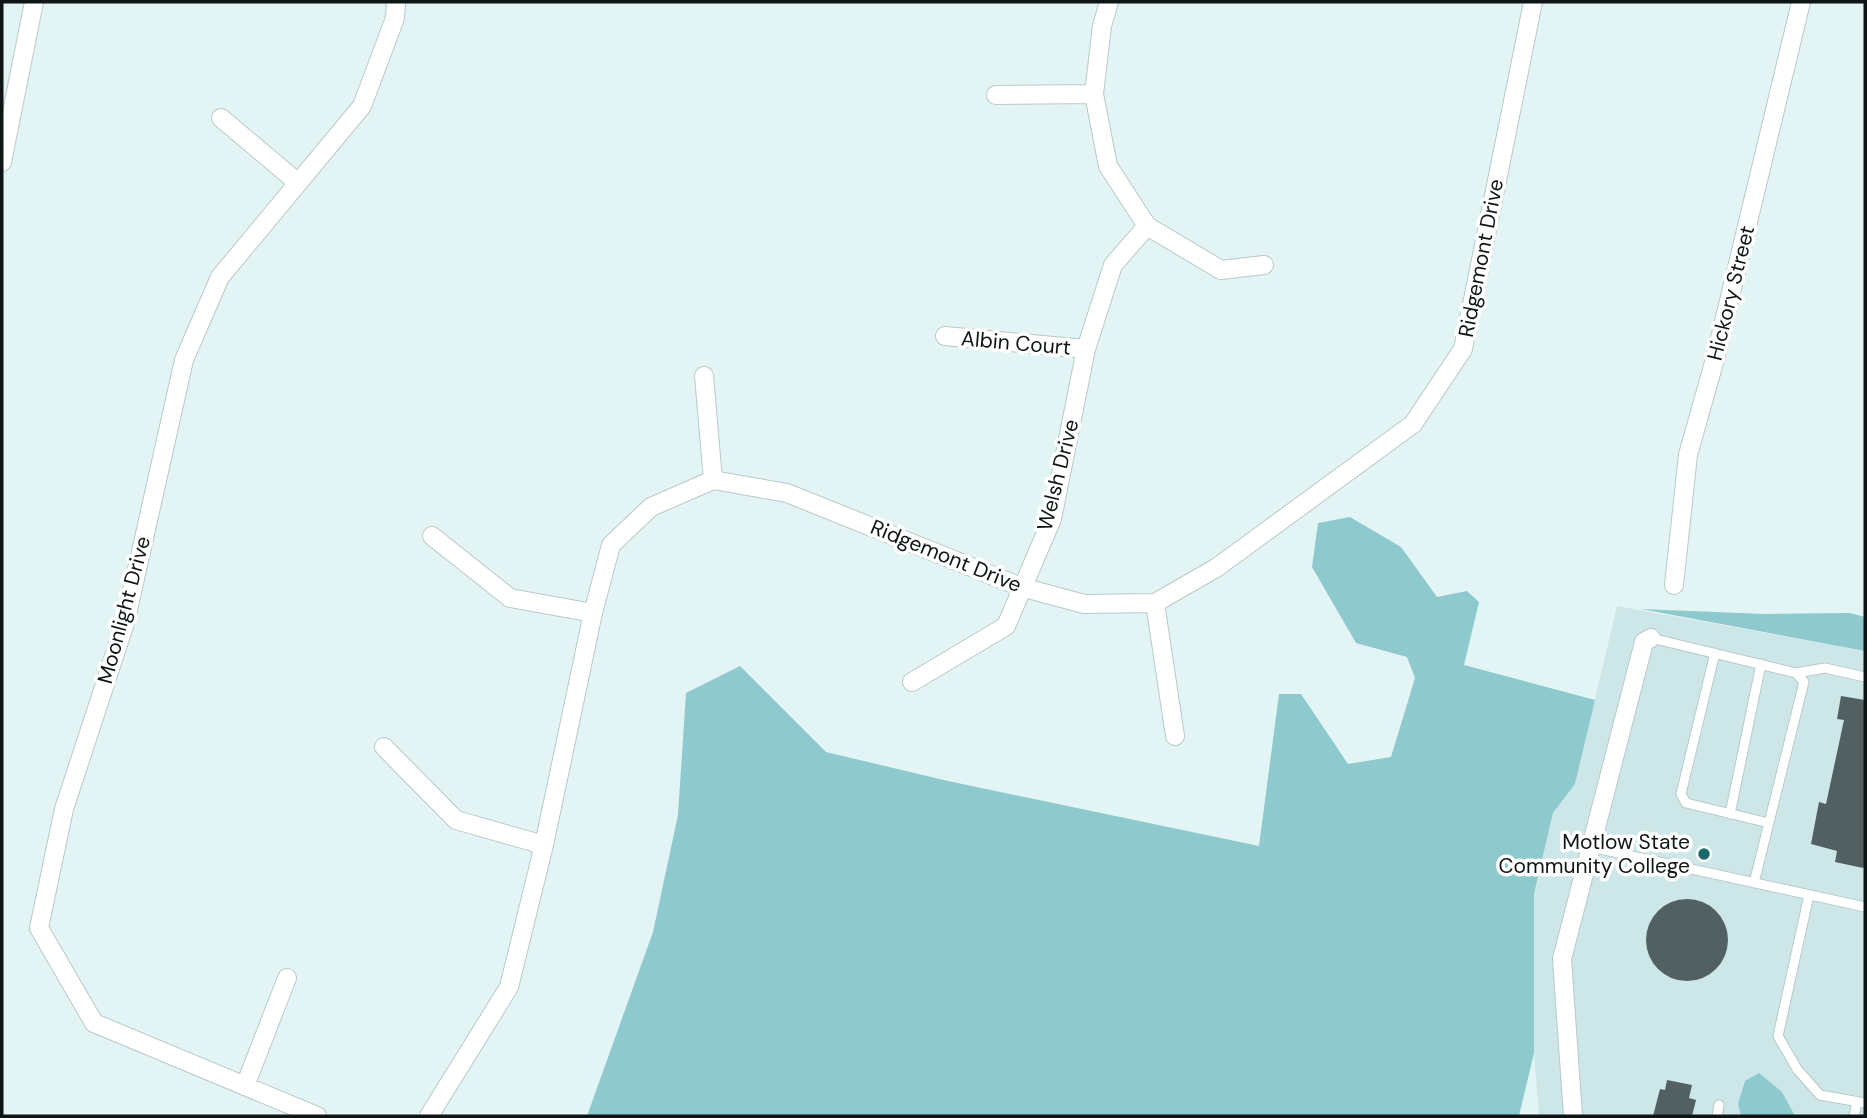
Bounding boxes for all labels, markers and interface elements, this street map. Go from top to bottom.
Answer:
street label: Ridgemont Drive [1452,176,1510,340]
street label: Hickory Street [1701,223,1761,363]
street label: Albin Court [960,324,1072,362]
street label: Welsh Drive [1031,416,1085,534]
street label: Ridgemont Drive [866,513,1026,599]
street label: Moonlight Drive [91,533,157,687]
place label: Motlow State Community College [1498,828,1690,880]
marker: Motlow State Community College [1696,846,1712,862]

